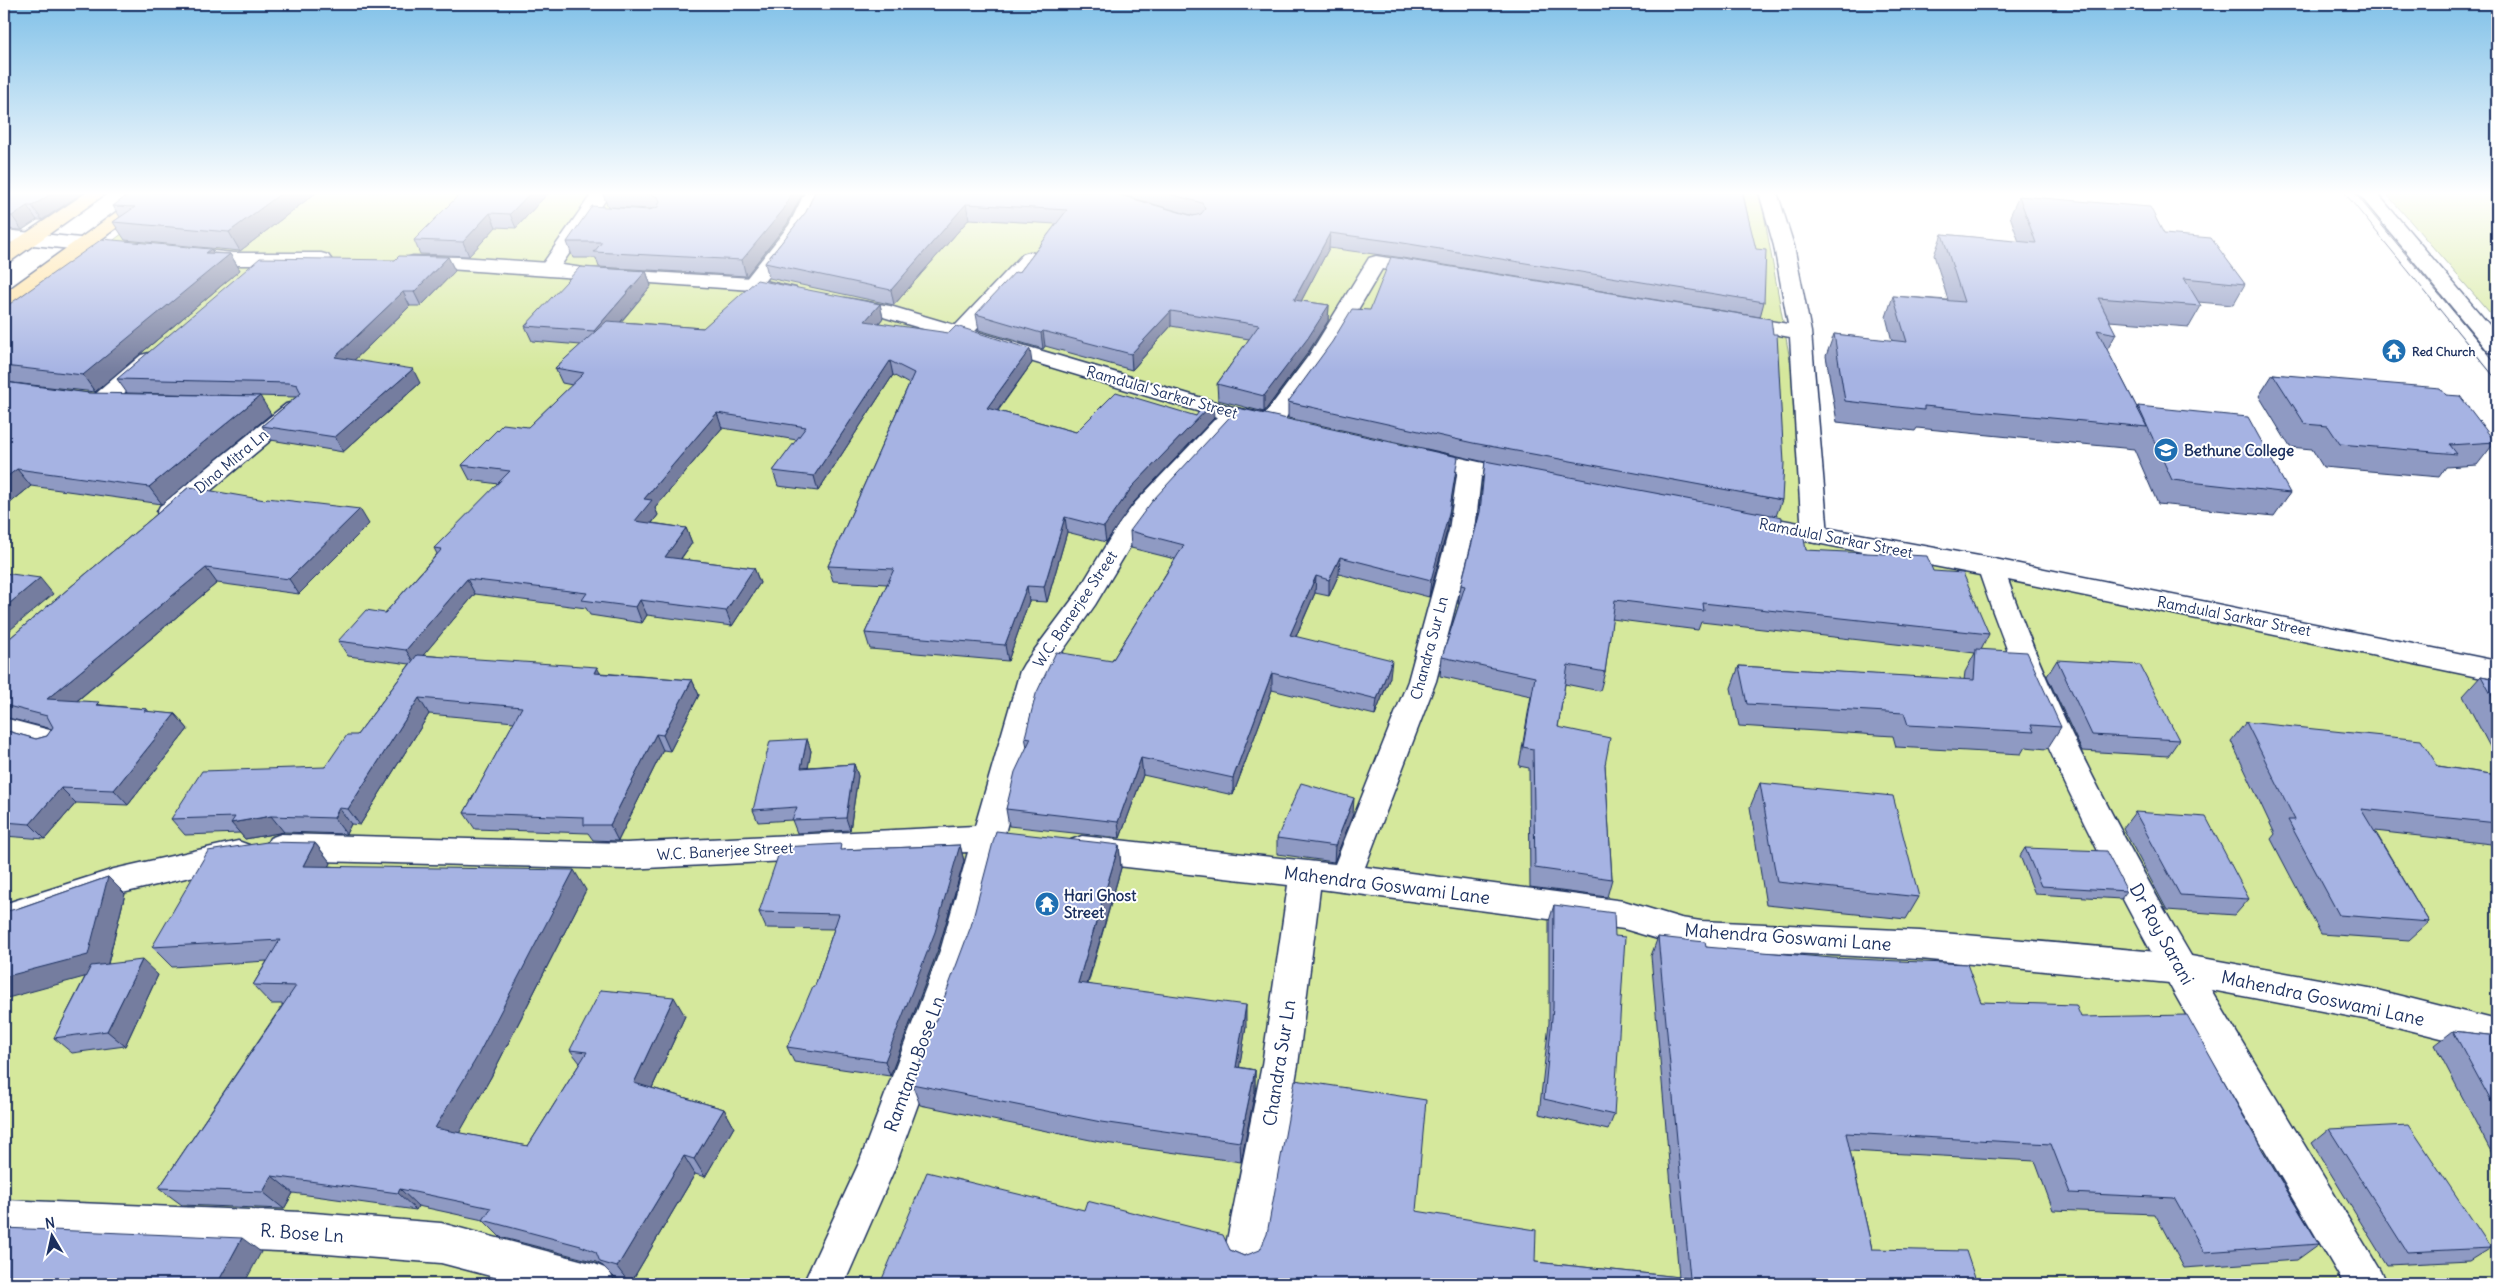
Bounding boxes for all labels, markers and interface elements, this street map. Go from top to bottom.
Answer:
temple icon: Red Church [2381,338,2407,364]
place label: Red Church [2412,344,2475,359]
street label: Ramdulal Sarkar Street [1084,361,1240,423]
street label: Dina Mitra Ln [190,425,272,497]
school or university icon: Bethune College [2153,437,2179,463]
place label: Bethune College [2184,441,2294,461]
street label: Ramdulal Sarkar Street [1757,514,1915,562]
street label: W.C. Banerjee Street [1029,547,1121,671]
street label: Ramdulal Sarkar Street [2155,592,2313,640]
street label: Chandra Sur Ln [1406,594,1452,702]
street label: W.C. Banerjee Street [656,838,794,864]
street label: Mahendra Goswami Lane [1283,861,1491,909]
street label: Dr Roy Sarani [2125,879,2199,989]
place label: Hari Ghost Street [1064,886,1137,922]
temple icon: Hari Ghost Street [1034,891,1060,917]
street label: Mahendra Goswami Lane [1684,918,1892,956]
street label: Mahendra Goswami Lane [2219,965,2427,1031]
street label: Ramtanu Bose Ln [879,993,949,1135]
street label: Chandra Sur Ln [1258,998,1300,1128]
north arrow [28,1210,78,1260]
text: N [44,1214,56,1233]
street label: R. Bose Ln [259,1219,345,1247]

